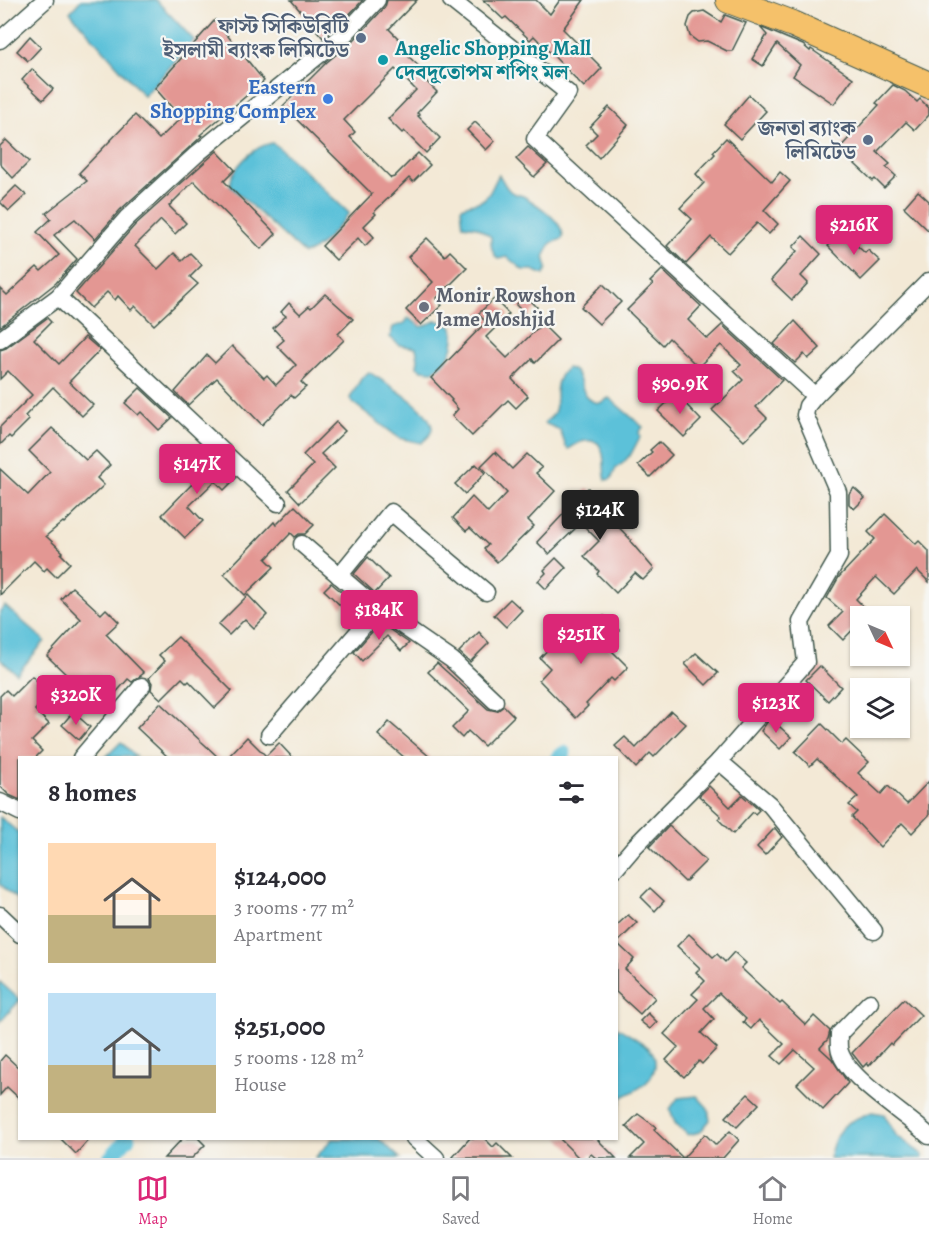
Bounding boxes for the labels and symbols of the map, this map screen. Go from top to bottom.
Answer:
place label: ফাস্ট সিকিউরিটি ইসলামী ব্যাংক লিমিটেড [162,12,351,64]
marker: ফাস্ট সিকিউরিটি ইসলামী ব্যাংক লিমিটেড [354,31,368,45]
place label: Angelic Shopping Mall দেবদূতোপম শপিং মল [394,34,592,86]
marker: Angelic Shopping Mall দেবদূতোপম শপিং মল [376,53,390,67]
place label: Eastern Shopping Complex [150,73,317,125]
marker: Eastern Shopping Complex [321,92,335,106]
place label: জনতা ব্যাংক লিমিটেড [757,114,858,166]
marker: জনতা ব্যাংক লিমিটেড [861,133,875,147]
pin: $216K [812,205,896,256]
place label: Monir Rowshon Jame Moshjid [436,281,576,333]
marker: Monir Rowshon Jame Moshjid [417,300,431,314]
pin: $90.9K [631,364,729,415]
pin: $147K [155,444,239,495]
pin: $124K [558,490,642,541]
pin: $184K [337,590,421,641]
north arrow [850,606,910,666]
pin: $251K [539,614,623,665]
pin: $320K [34,675,118,726]
pin: $123K [734,683,818,734]

